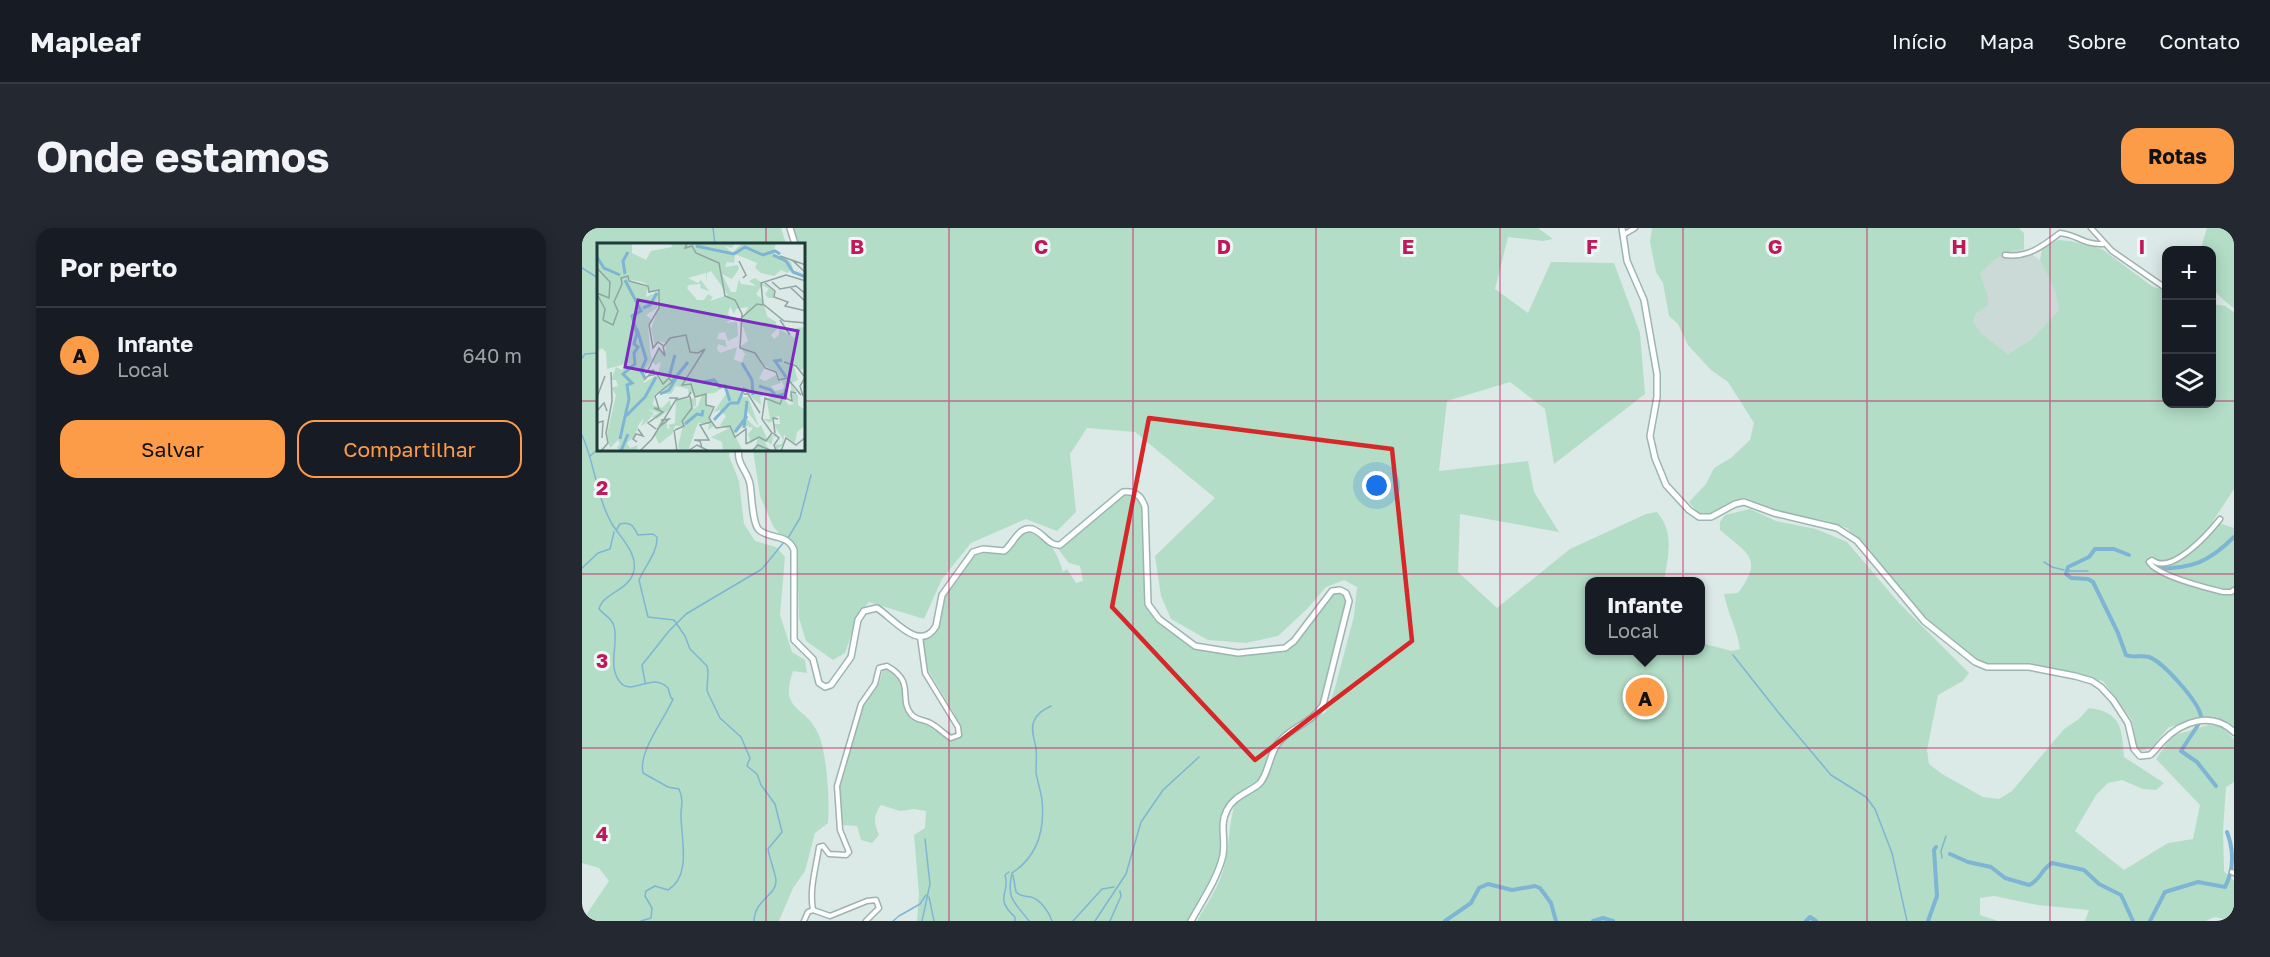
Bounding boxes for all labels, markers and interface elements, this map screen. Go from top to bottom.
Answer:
text: Mapleaf [30,25,141,58]
text: Início [1892,28,1947,54]
text: Mapa [1980,28,2034,54]
text: Sobre [2067,28,2126,54]
text: Contato [2159,28,2240,54]
button: Rotas [2121,128,2234,184]
text: Onde estamos [36,131,330,181]
text: B [850,234,864,258]
text: C [1034,234,1048,258]
text: D [1217,234,1231,258]
text: E [1402,234,1414,258]
text: F [1586,234,1598,258]
text: G [1768,234,1782,258]
text: H [1951,234,1967,258]
text: I [2139,234,2145,258]
inset map [597,243,806,452]
map controls [2162,246,2216,408]
button: + [2162,246,2216,300]
text: Por perto [60,252,177,283]
button: − [2162,300,2216,354]
text: Infante [117,330,193,357]
text: A [72,343,87,367]
text: 640 m [463,343,522,367]
button: layers [2162,354,2216,408]
text: Local [117,357,169,381]
button: Salvar [60,420,285,478]
button: Compartilhar [297,420,522,478]
your location [1362,471,1391,500]
text: 2 [596,475,608,499]
popup [1585,577,1705,655]
text: Infante [1607,591,1683,618]
text: Local [1607,618,1659,642]
text: 3 [596,648,608,672]
pin: A [1626,674,1664,720]
text: 4 [596,821,608,845]

